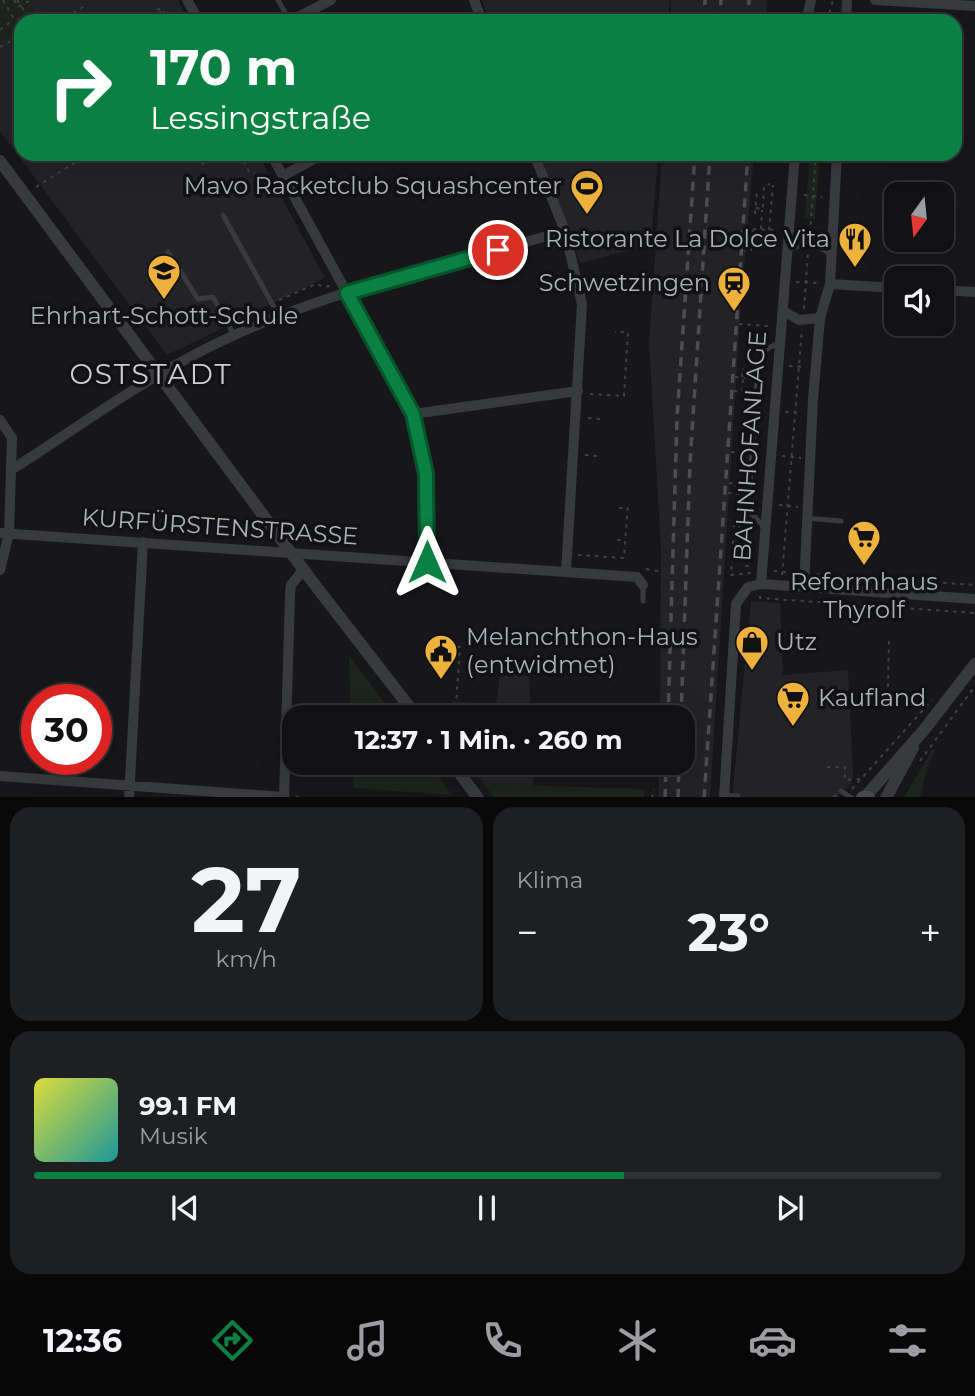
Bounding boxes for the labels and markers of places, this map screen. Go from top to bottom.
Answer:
sports icon: Mavo Racketclub Squashcenter [568,167,606,216]
place label: Mavo Racketclub Squashcenter [184,171,562,200]
pin [468,220,528,280]
restaurant icon: Ristorante La Dolce Vita [836,220,874,269]
place label: Ristorante La Dolce Vita [545,224,830,253]
school or university icon: Ehrhart-Schott-Schule [145,252,183,301]
station icon: Schwetzingen [715,264,753,313]
place label: Schwetzingen [539,268,710,297]
place label: Ehrhart-Schott-Schule [30,301,298,330]
supermarket icon: Reformhaus Thyrolf [845,518,883,567]
place label: Reformhaus Thyrolf [790,567,938,624]
place label: Melanchthon-Haus (entwidmet) [466,622,698,679]
shop icon: Utz [733,623,771,672]
place label: Utz [776,627,817,656]
public building icon: Melanchthon-Haus (entwidmet) [422,632,460,681]
supermarket icon: Kaufland [774,679,812,728]
place label: Kaufland [818,683,926,712]

